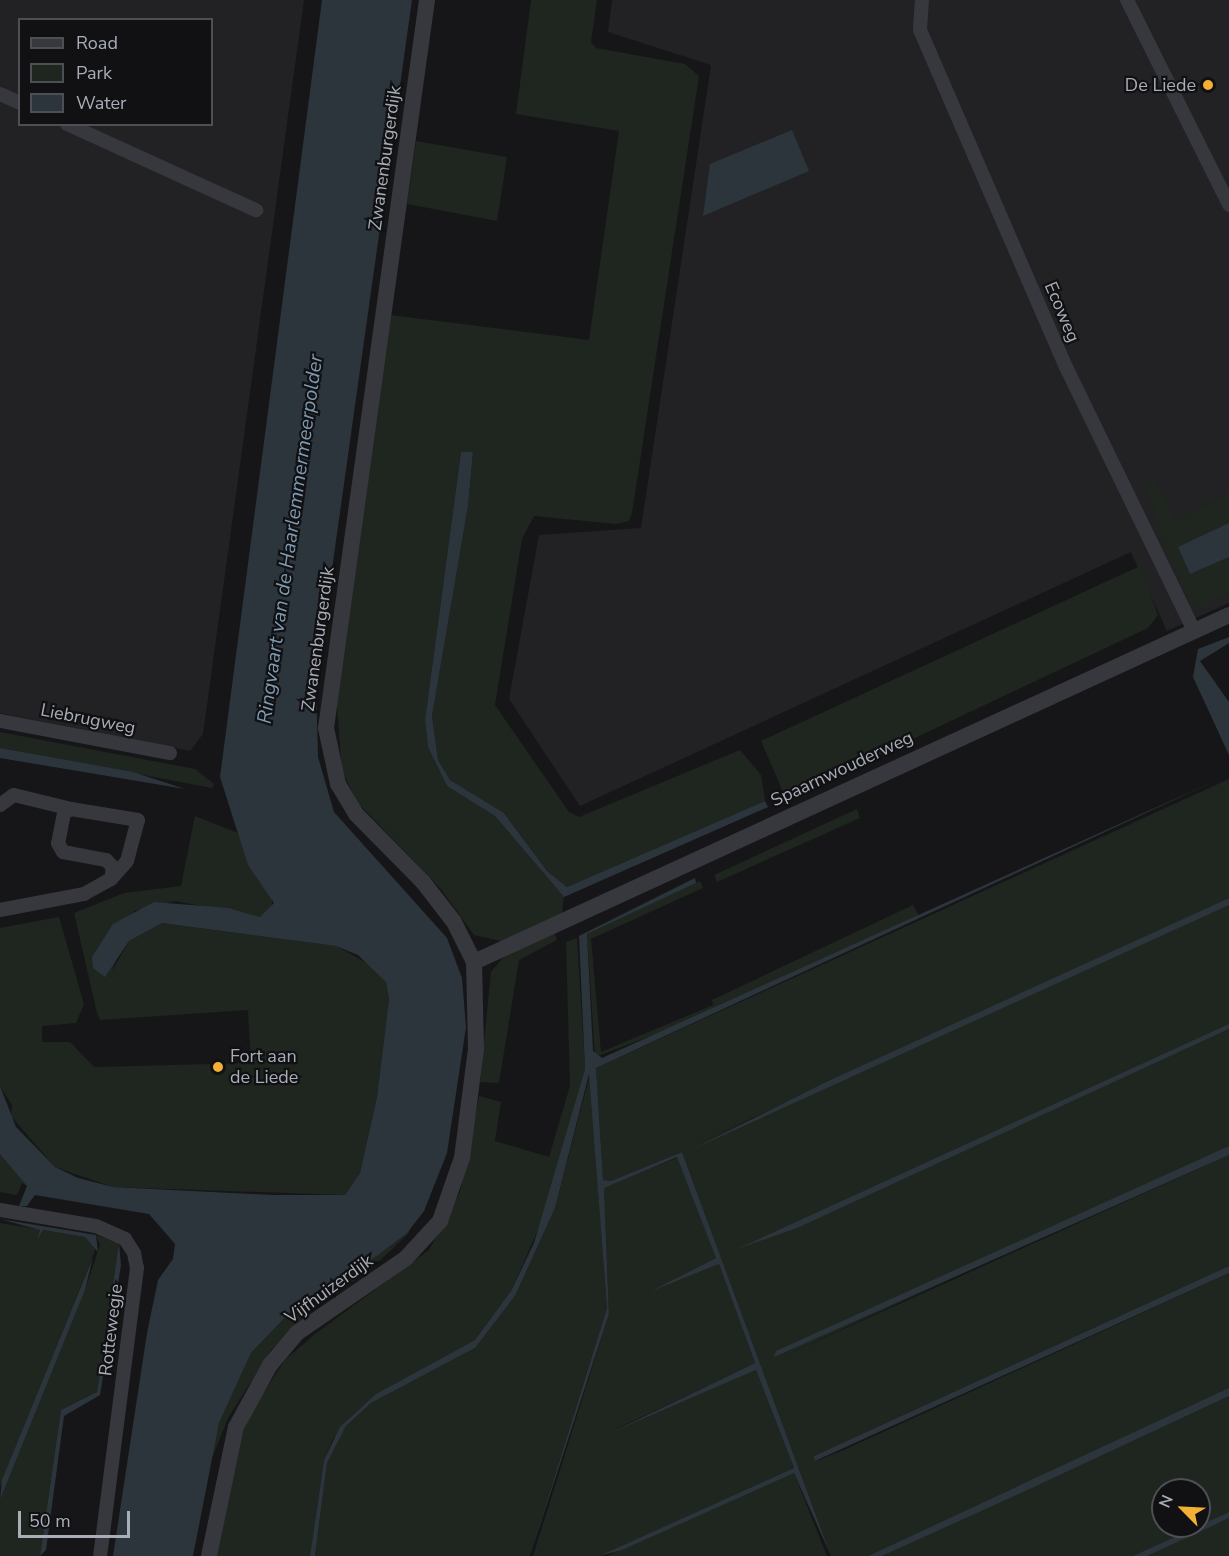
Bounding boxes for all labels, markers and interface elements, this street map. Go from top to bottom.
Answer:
legend [18,18,213,126]
text: Road [76,31,118,55]
text: Park [76,61,112,85]
place label: De Liede [1125,74,1196,96]
marker: De Liede [1201,78,1215,92]
street label: Zwanenburgerdijk [364,84,406,232]
text: Water [76,91,127,115]
street label: Ecoweg [1040,279,1084,345]
water label: Ringvaart van de Haarlemmermeerpolder [252,353,328,725]
street label: Zwanenburgerdijk [297,565,339,713]
street label: Liebrugweg [39,699,137,739]
street label: Spaarnwouderweg [767,727,917,811]
place label: Fort aan de Liede [230,1046,298,1088]
marker: Fort aan de Liede [211,1060,225,1074]
street label: Vijfhuizerdijk [281,1250,377,1328]
street label: Rottewegje [95,1283,127,1377]
north arrow [1151,1478,1211,1538]
text: N [1154,1492,1179,1511]
scale bar [21,1499,134,1537]
text: 50 m [29,1509,71,1533]

